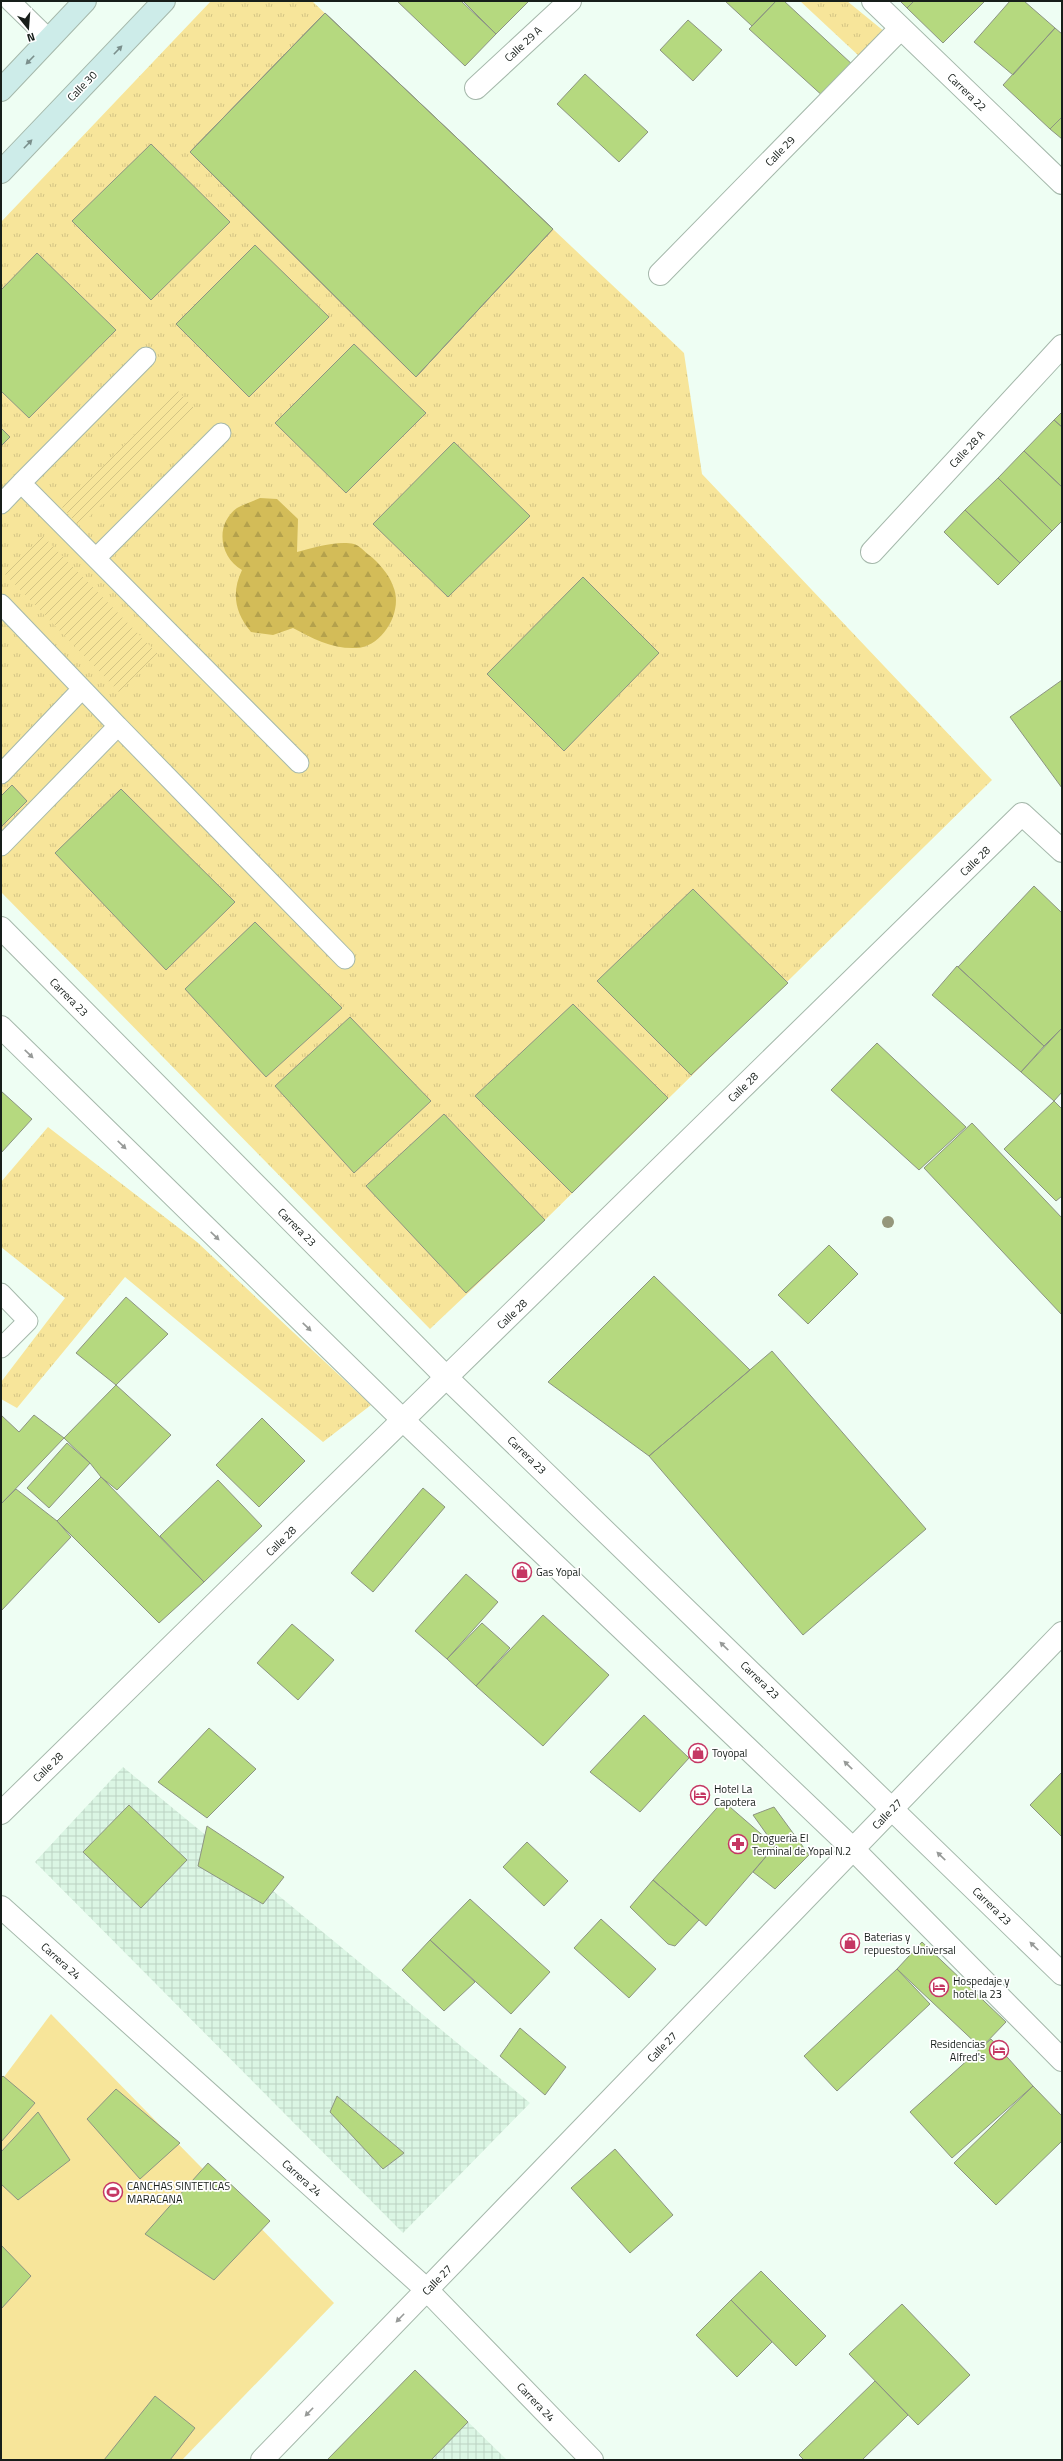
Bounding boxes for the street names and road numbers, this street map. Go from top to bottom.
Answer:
street label: Calle 29 A [501,22,546,65]
street label: Calle 30 [63,67,101,105]
street label: Carrera 22 [944,69,990,115]
street label: Calle 29 [761,132,799,170]
street label: Calle 28 A [946,426,989,471]
street label: Calle 28 [956,842,994,880]
street label: Carrera 23 [46,974,92,1020]
street label: Calle 28 [724,1068,762,1106]
street label: Carrera 23 [274,1204,320,1250]
street label: Calle 28 [493,1295,531,1333]
street label: Carrera 23 [504,1432,550,1478]
street label: Calle 28 [262,1522,300,1560]
street label: Carrera 23 [737,1657,783,1703]
street label: Calle 28 [29,1748,67,1786]
street label: Calle 27 [868,1795,906,1833]
street label: Carrera 23 [969,1883,1015,1929]
street label: Carrera 24 [38,1939,84,1983]
street label: Calle 27 [643,2028,681,2066]
street label: Carrera 24 [279,2156,325,2200]
street label: Calle 27 [418,2261,456,2299]
street label: Carrera 24 [513,2379,559,2425]

